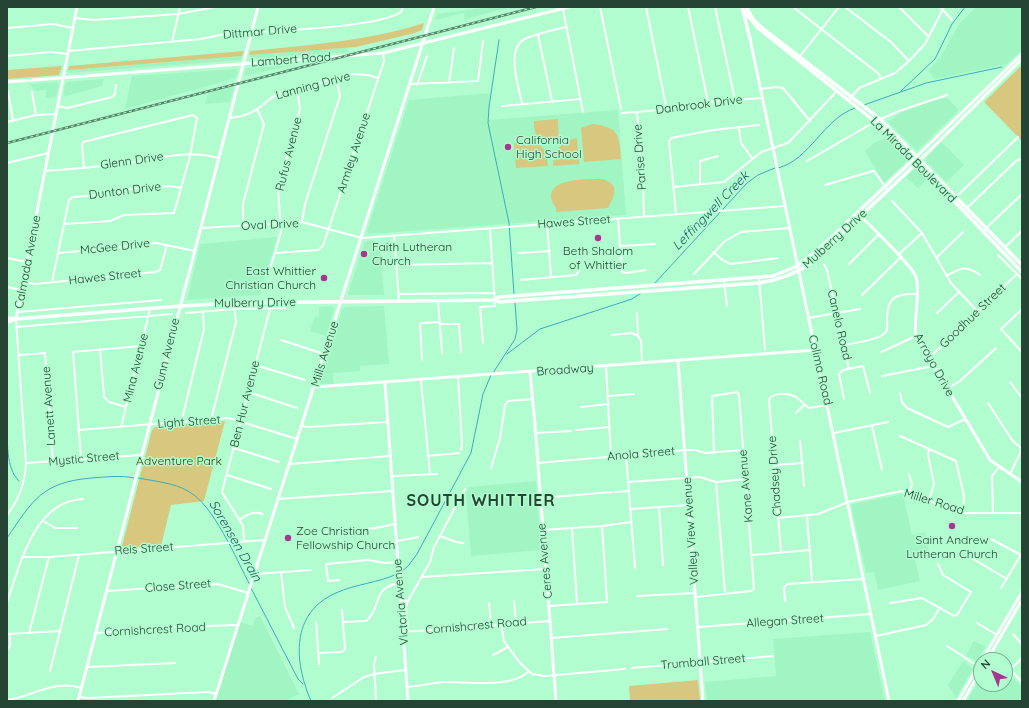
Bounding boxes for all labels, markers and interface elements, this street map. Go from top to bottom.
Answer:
street label: Dittmar Drive [222,22,298,42]
street label: Lambert Road [250,50,332,70]
street label: Lanning Drive [274,69,352,103]
street label: Danbrook Drive [655,93,743,117]
street label: Armley Avenue [334,111,374,195]
street label: La Mirada Boulevard [867,114,959,206]
street label: Rufus Avenue [273,115,305,193]
street label: Parise Drive [631,124,649,190]
place label: California High School [516,133,582,161]
marker: California High School [503,142,513,152]
street label: Glenn Drive [99,149,165,173]
water label: Leffingwell Creek [669,168,753,254]
street label: Dunton Drive [88,179,162,203]
street label: Mulberry Drive [800,206,870,272]
street label: Hawes Street [537,212,611,232]
street label: Calmada Avenue [12,214,44,310]
street label: Oval Drive [241,216,299,234]
marker: Beth Shalom of Whittier [593,233,603,243]
street label: McGee Drive [79,236,151,258]
place label: Faith Lutheran Church [372,240,452,268]
place label: Beth Shalom of Whittier [563,244,633,272]
marker: Faith Lutheran Church [359,249,369,259]
place label: East Whittier Christian Church [226,264,316,292]
street label: Hawes Street [68,266,142,288]
marker: East Whittier Christian Church [319,273,329,283]
street label: Goodhue Street [937,281,1009,351]
street label: Canelo Road [824,288,854,362]
street label: Mulberry Drive [214,295,296,311]
street label: Gunn Avenue [151,317,183,391]
street label: Mills Avenue [308,319,342,389]
street label: Arroyo Drive [911,331,957,399]
street label: Mina Avenue [120,332,152,404]
street label: Colima Road [805,333,835,407]
street label: Ben Hur Avenue [227,359,263,449]
street label: Broadway [536,361,594,379]
street label: Lanett Avenue [39,366,59,446]
street label: Light Street [157,413,221,431]
street label: Chadsey Drive [765,435,785,517]
street label: Anola Street [606,444,676,464]
street label: Mystic Street [48,449,120,469]
street label: Kane Avenue [736,449,756,523]
park label: Adventure Park [136,454,222,468]
street label: Valley View Avenue [680,477,702,585]
street label: Miller Road [902,486,966,518]
district label: SOUTH WHITTIER [406,491,556,511]
water label: Sorensen Drain [205,497,265,585]
marker: Saint Andrew Lutheran Church [947,521,957,531]
street label: Ceres Avenue [535,523,555,599]
place label: Zoe Christian Fellowship Church [296,524,395,552]
marker: Zoe Christian Fellowship Church [283,533,293,543]
place label: Saint Andrew Lutheran Church [906,533,998,561]
street label: Reis Street [114,540,174,558]
street label: Victoria Avenue [390,558,412,646]
street label: Close Street [144,577,212,595]
street label: Allegan Street [746,611,824,631]
street label: Cornishcrest Road [425,614,527,638]
street label: Cornishcrest Road [104,620,206,640]
street label: Trumball Street [660,651,746,673]
north arrow [973,652,1013,692]
text: N [978,656,993,672]

